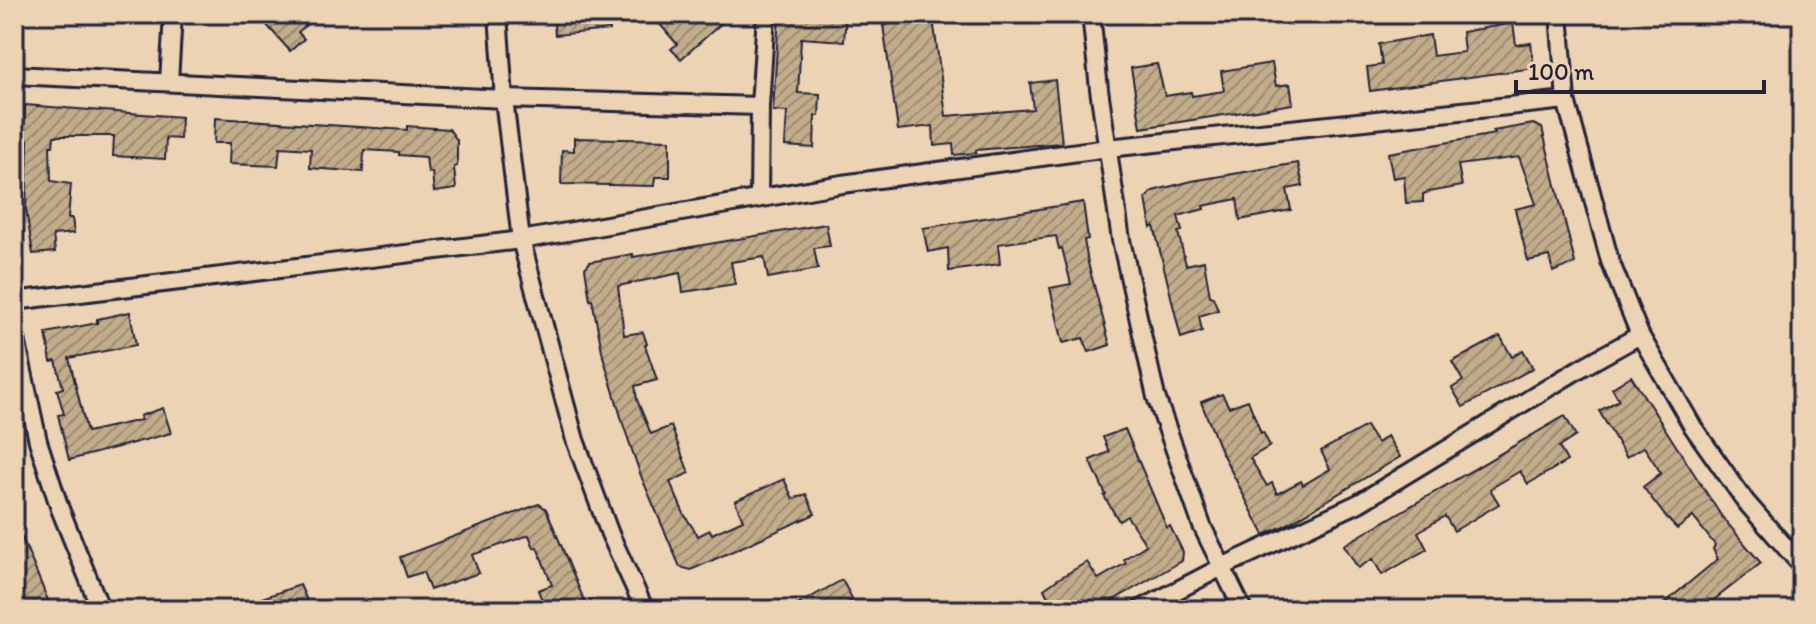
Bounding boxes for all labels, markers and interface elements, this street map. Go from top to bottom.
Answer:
scale bar [1516,44,1764,94]
text: 100 m [1528,57,1594,86]

